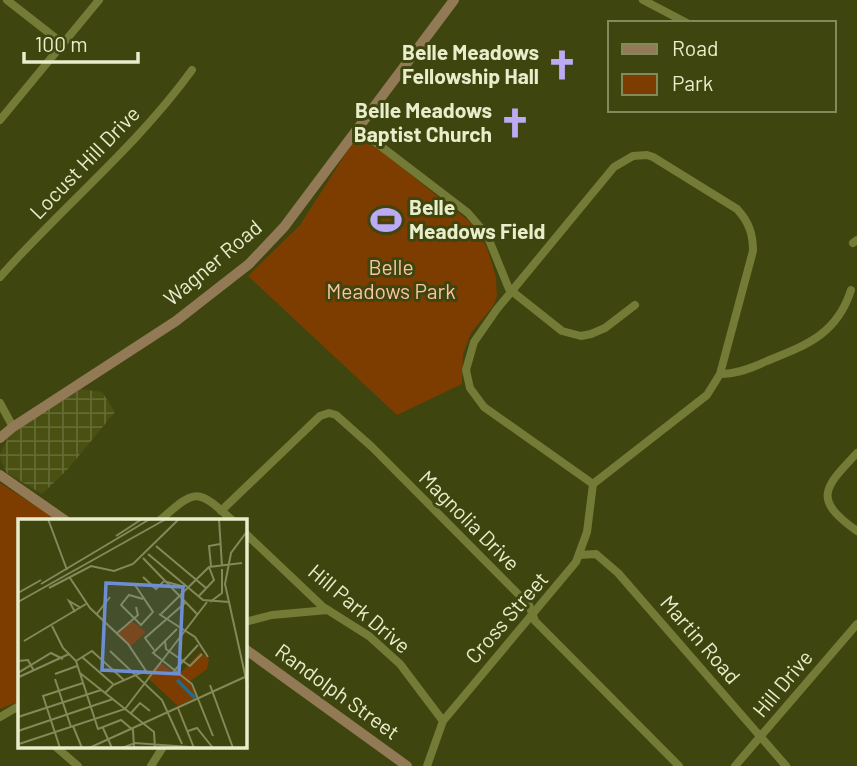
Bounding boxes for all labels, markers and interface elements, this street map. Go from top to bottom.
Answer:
scale bar [24,21,138,65]
legend [608,21,836,112]
text: 100 m [35,31,88,56]
text: Road [672,35,718,60]
place label: Belle Meadows Fellowship Hall [402,39,539,88]
church icon: Belle Meadows Fellowship Hall [545,48,579,82]
text: Park [672,70,713,95]
place label: Belle Meadows Baptist Church [354,97,492,146]
street label: Locust Hill Drive [24,100,144,224]
church icon: Belle Meadows Baptist Church [498,106,532,140]
place label: Belle Meadows Field [409,194,545,243]
sports icon: Belle Meadows Field [369,203,403,237]
street label: Wagner Road [158,214,266,310]
park label: Belle Meadows Park [326,254,456,303]
street label: Magnolia Drive [415,465,525,575]
inset map [18,519,247,748]
street label: Hill Park Drive [304,558,416,658]
street label: Cross Street [459,566,552,668]
street label: Martin Road [656,590,746,688]
street label: Randolph Street [271,637,405,744]
street label: Hill Drive [747,644,817,722]

